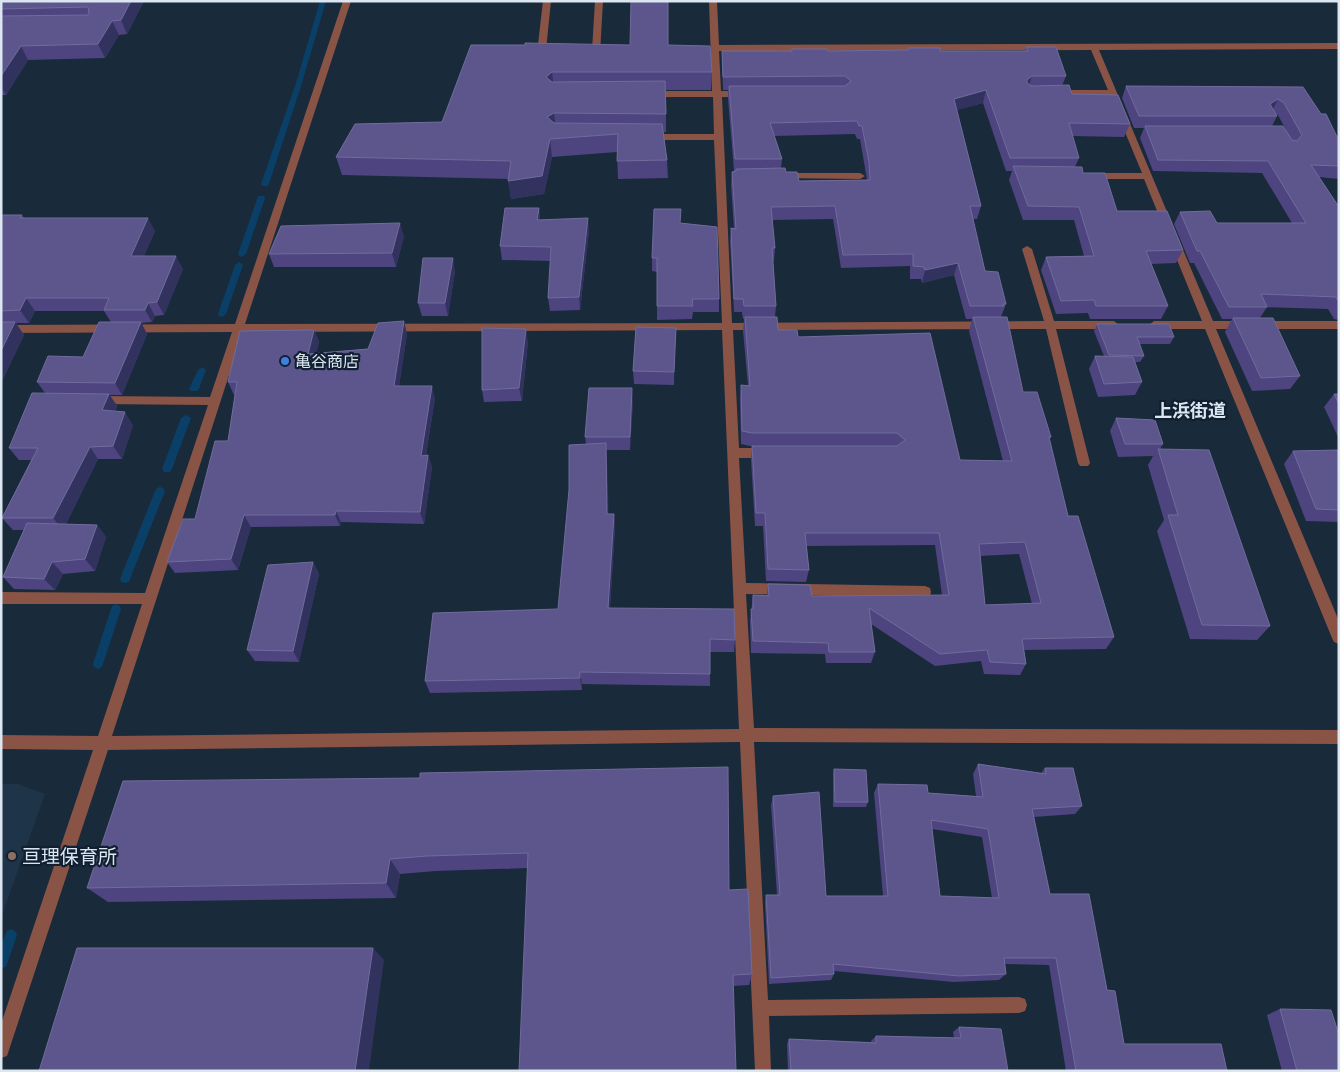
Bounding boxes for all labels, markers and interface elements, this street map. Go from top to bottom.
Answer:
place label: 亀谷商店 [295,351,359,372]
marker: 亀谷商店 [279,355,291,367]
district label: 上浜街道 [1154,399,1226,422]
place label: 亘理保育所 [22,844,117,869]
marker: 亘理保育所 [6,850,18,862]

